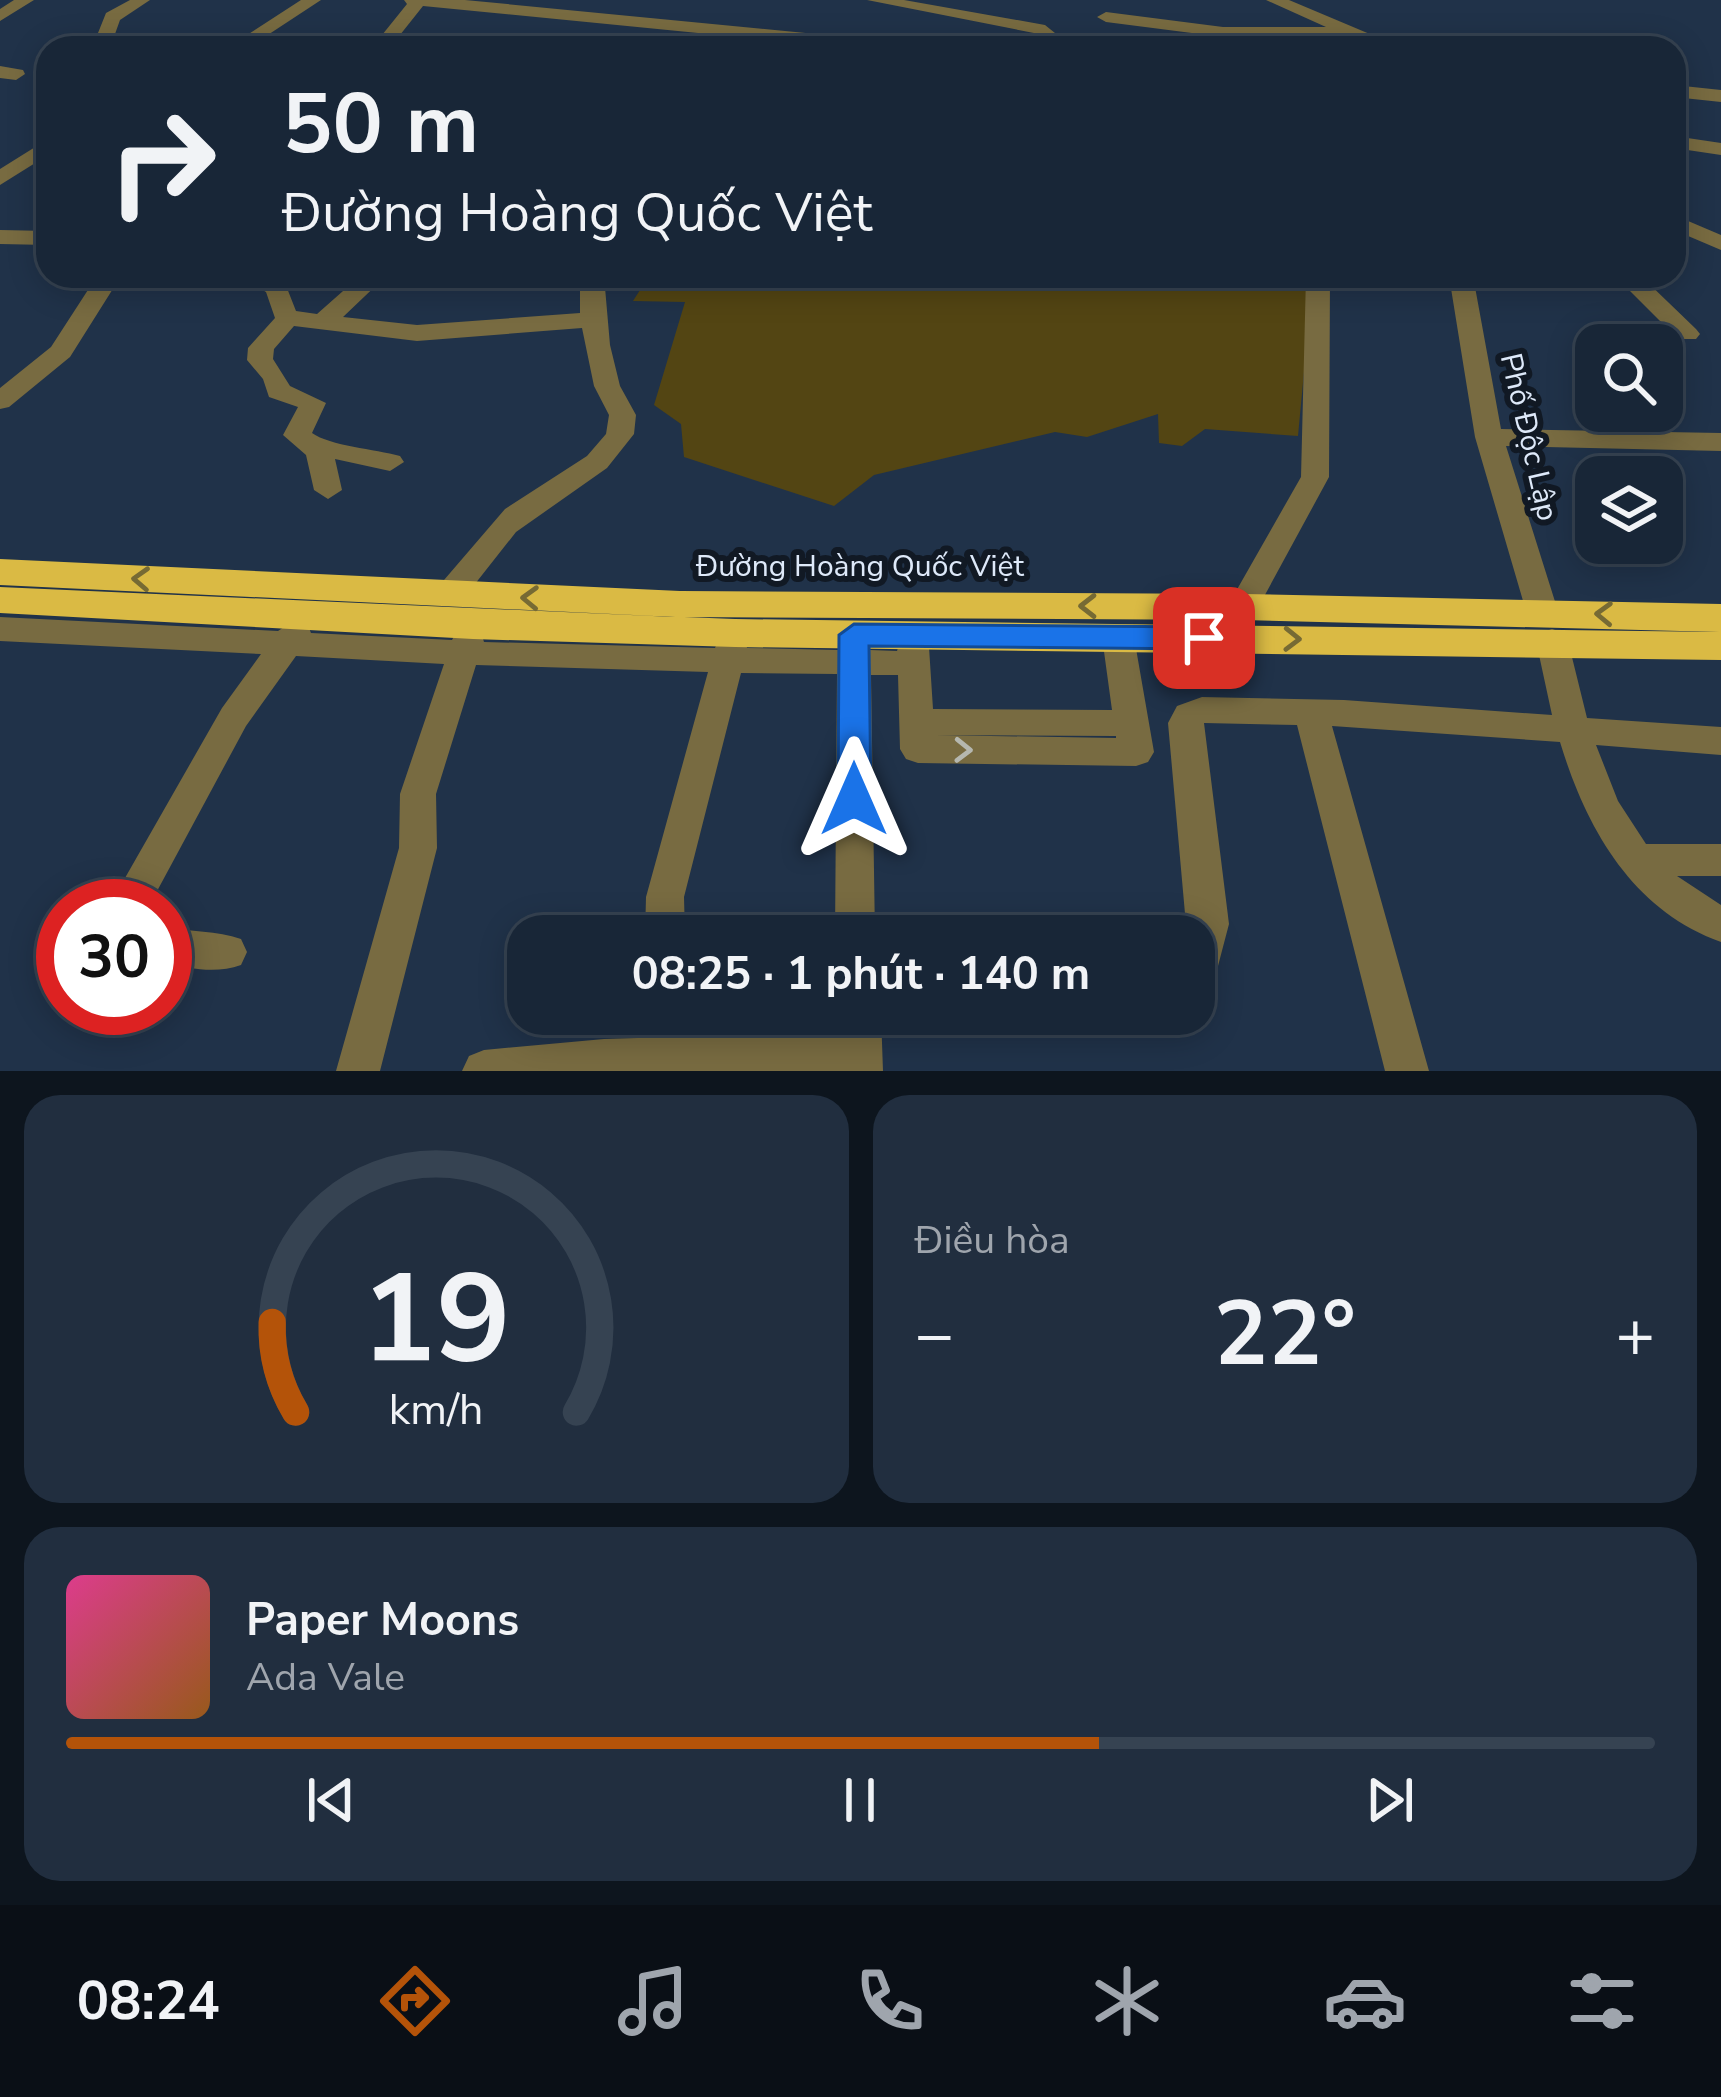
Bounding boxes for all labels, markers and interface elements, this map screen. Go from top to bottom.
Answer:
text: 50 m [282,67,479,182]
icon: right [84,84,240,240]
text: Đường Hoàng Quốc Việt [282,176,872,250]
map controls [1575,324,1683,564]
button: search [1575,324,1683,432]
street label: Phố Độc Lập [1490,349,1568,525]
button: layers [1575,456,1683,564]
street label: Đường Hoàng Quốc Việt [695,546,1025,587]
one-way arrow [131,566,150,592]
one-way arrow [520,585,539,611]
pin [1153,587,1255,689]
one-way arrow [1078,593,1096,619]
one-way arrow [1594,601,1613,627]
icon: arrive [1171,605,1237,671]
one-way arrow [1284,626,1302,652]
position arrow [791,736,917,862]
one-way arrow [955,737,973,763]
speed limit sign: 30 [36,879,192,1035]
text: 08:25 · 1 phút · 140 m [632,944,1090,1005]
text: Điều hòa [915,1214,1070,1267]
text: 19 [361,1235,511,1405]
text: 22° [1214,1273,1356,1396]
text: − [915,1290,954,1380]
text: + [1615,1290,1655,1380]
text: km/h [389,1381,484,1439]
text: Paper Moons [246,1590,519,1651]
text: Ada Vale [246,1651,405,1704]
icon: previous [298,1767,364,1833]
icon: pause [827,1767,893,1833]
icon: next [1357,1767,1423,1833]
icon: directions [373,1959,457,2043]
icon: music [611,1959,695,2043]
icon: phone [848,1959,932,2043]
icon: climate [1085,1959,1169,2043]
icon: car [1323,1959,1407,2043]
icon: filters [1560,1959,1644,2043]
text: 08:24 [77,1964,220,2038]

